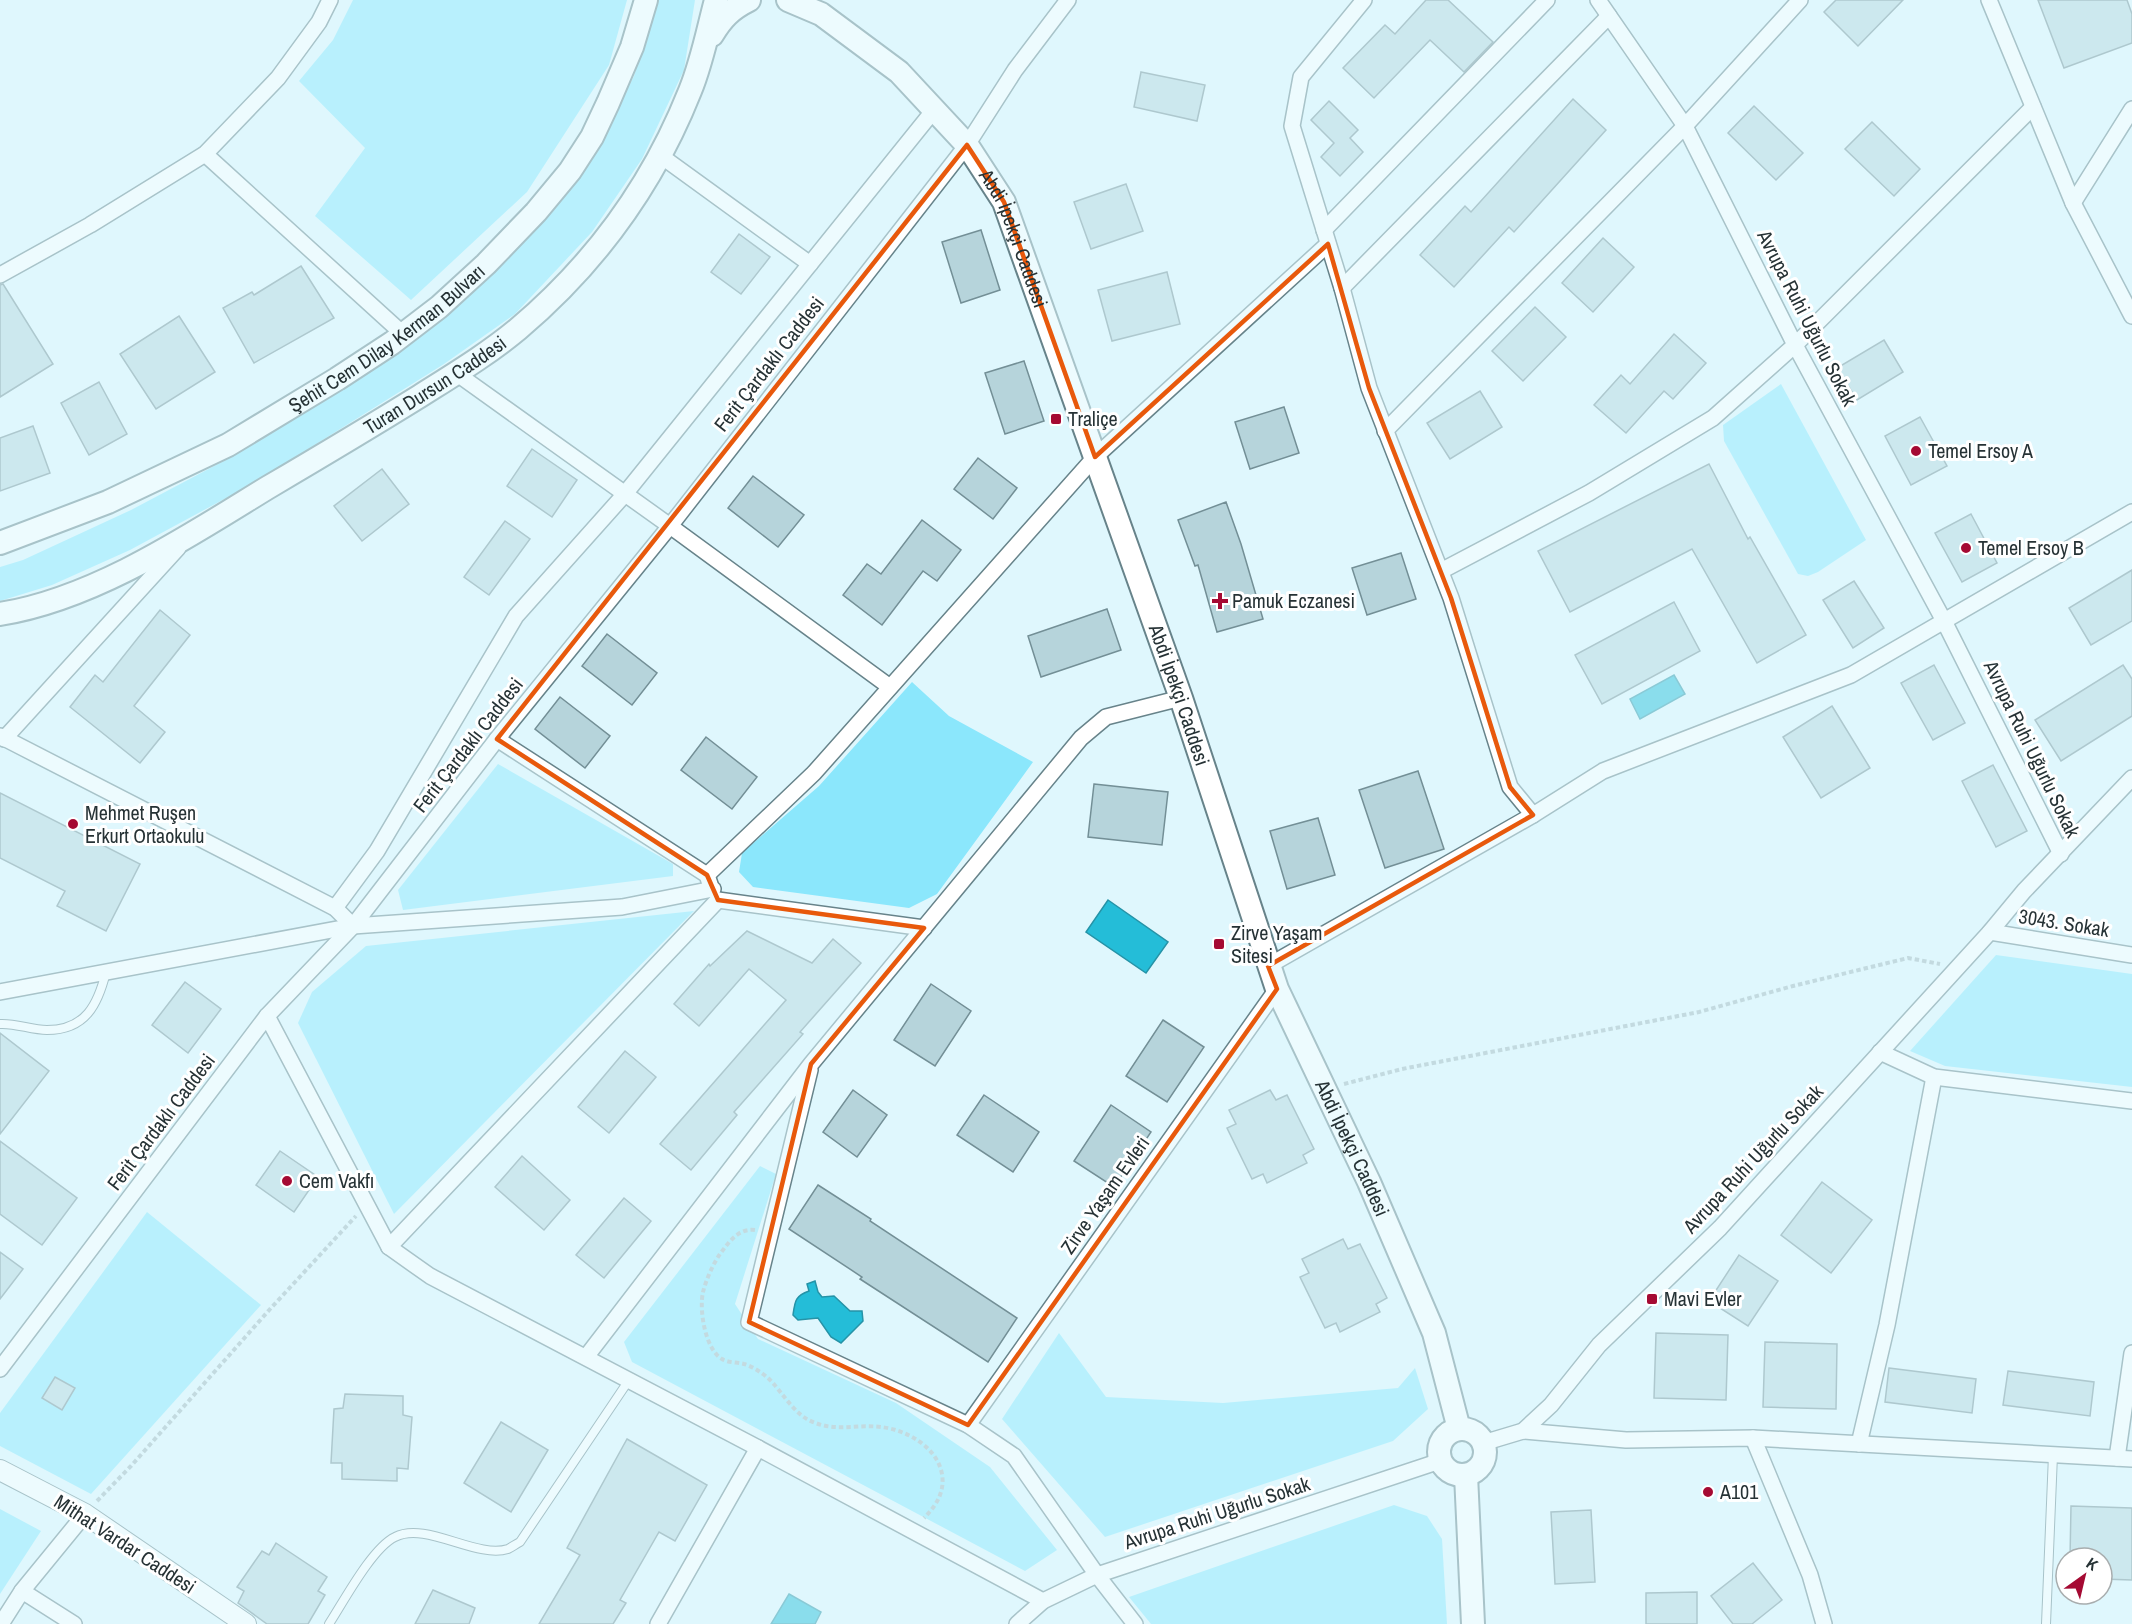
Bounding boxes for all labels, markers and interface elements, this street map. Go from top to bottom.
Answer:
street label: Abdi İpekçi Caddesi [973,163,1055,311]
street label: Avrupa Ruhi Uğurlu Sokak [1751,224,1864,411]
street label: Şehit Cem Dilay Kerman Bulvarı [283,258,490,418]
street label: Ferit Çardaklı Caddesi [707,291,830,437]
street label: Turan Dursun Caddesi [358,329,512,440]
place label: Traliçe [1068,405,1118,432]
marker: Traliçe [1049,412,1063,426]
place label: Temel Ersoy A [1928,437,2033,464]
marker: Temel Ersoy A [1909,444,1923,458]
place label: Temel Ersoy B [1978,534,2084,561]
marker: Temel Ersoy B [1959,541,1973,555]
place label: Pamuk Eczanesi [1232,587,1355,614]
marker: Pamuk Eczanesi [1213,594,1227,608]
street label: Abdi İpekçi Caddesi [1142,620,1216,769]
street label: Avrupa Ruhi Uğurlu Sokak [1977,655,2087,843]
street label: Ferit Çardaklı Caddesi [406,672,529,818]
place label: Mehmet Ruşen Erkurt Ortaokulu [85,799,204,849]
marker: Mehmet Ruşen Erkurt Ortaokulu [66,817,80,831]
street label: 3043. Sokak [2017,902,2112,943]
place label: Zirve Yaşam Sitesi [1231,919,1322,969]
marker: Zirve Yaşam Sitesi [1212,937,1226,951]
street label: Ferit Çardaklı Caddesi [100,1048,221,1195]
street label: Abdi İpekçi Caddesi [1309,1074,1396,1220]
street label: Avrupa Ruhi Uğurlu Sokak [1676,1078,1829,1239]
street label: Zirve Yaşam Evleri [1054,1130,1155,1259]
place label: Cem Vakfı [299,1167,374,1194]
marker: Cem Vakfı [280,1174,294,1188]
place label: Mavi Evler [1664,1285,1742,1312]
marker: Mavi Evler [1645,1292,1659,1306]
street label: Avrupa Ruhi Uğurlu Sokak [1120,1469,1314,1556]
place label: A101 [1719,1478,1758,1505]
marker: A101 [1701,1485,1715,1499]
street label: Mithat Vardar Caddesi [49,1488,201,1600]
north arrow [2054,1546,2114,1606]
text: K [2082,1552,2103,1576]

